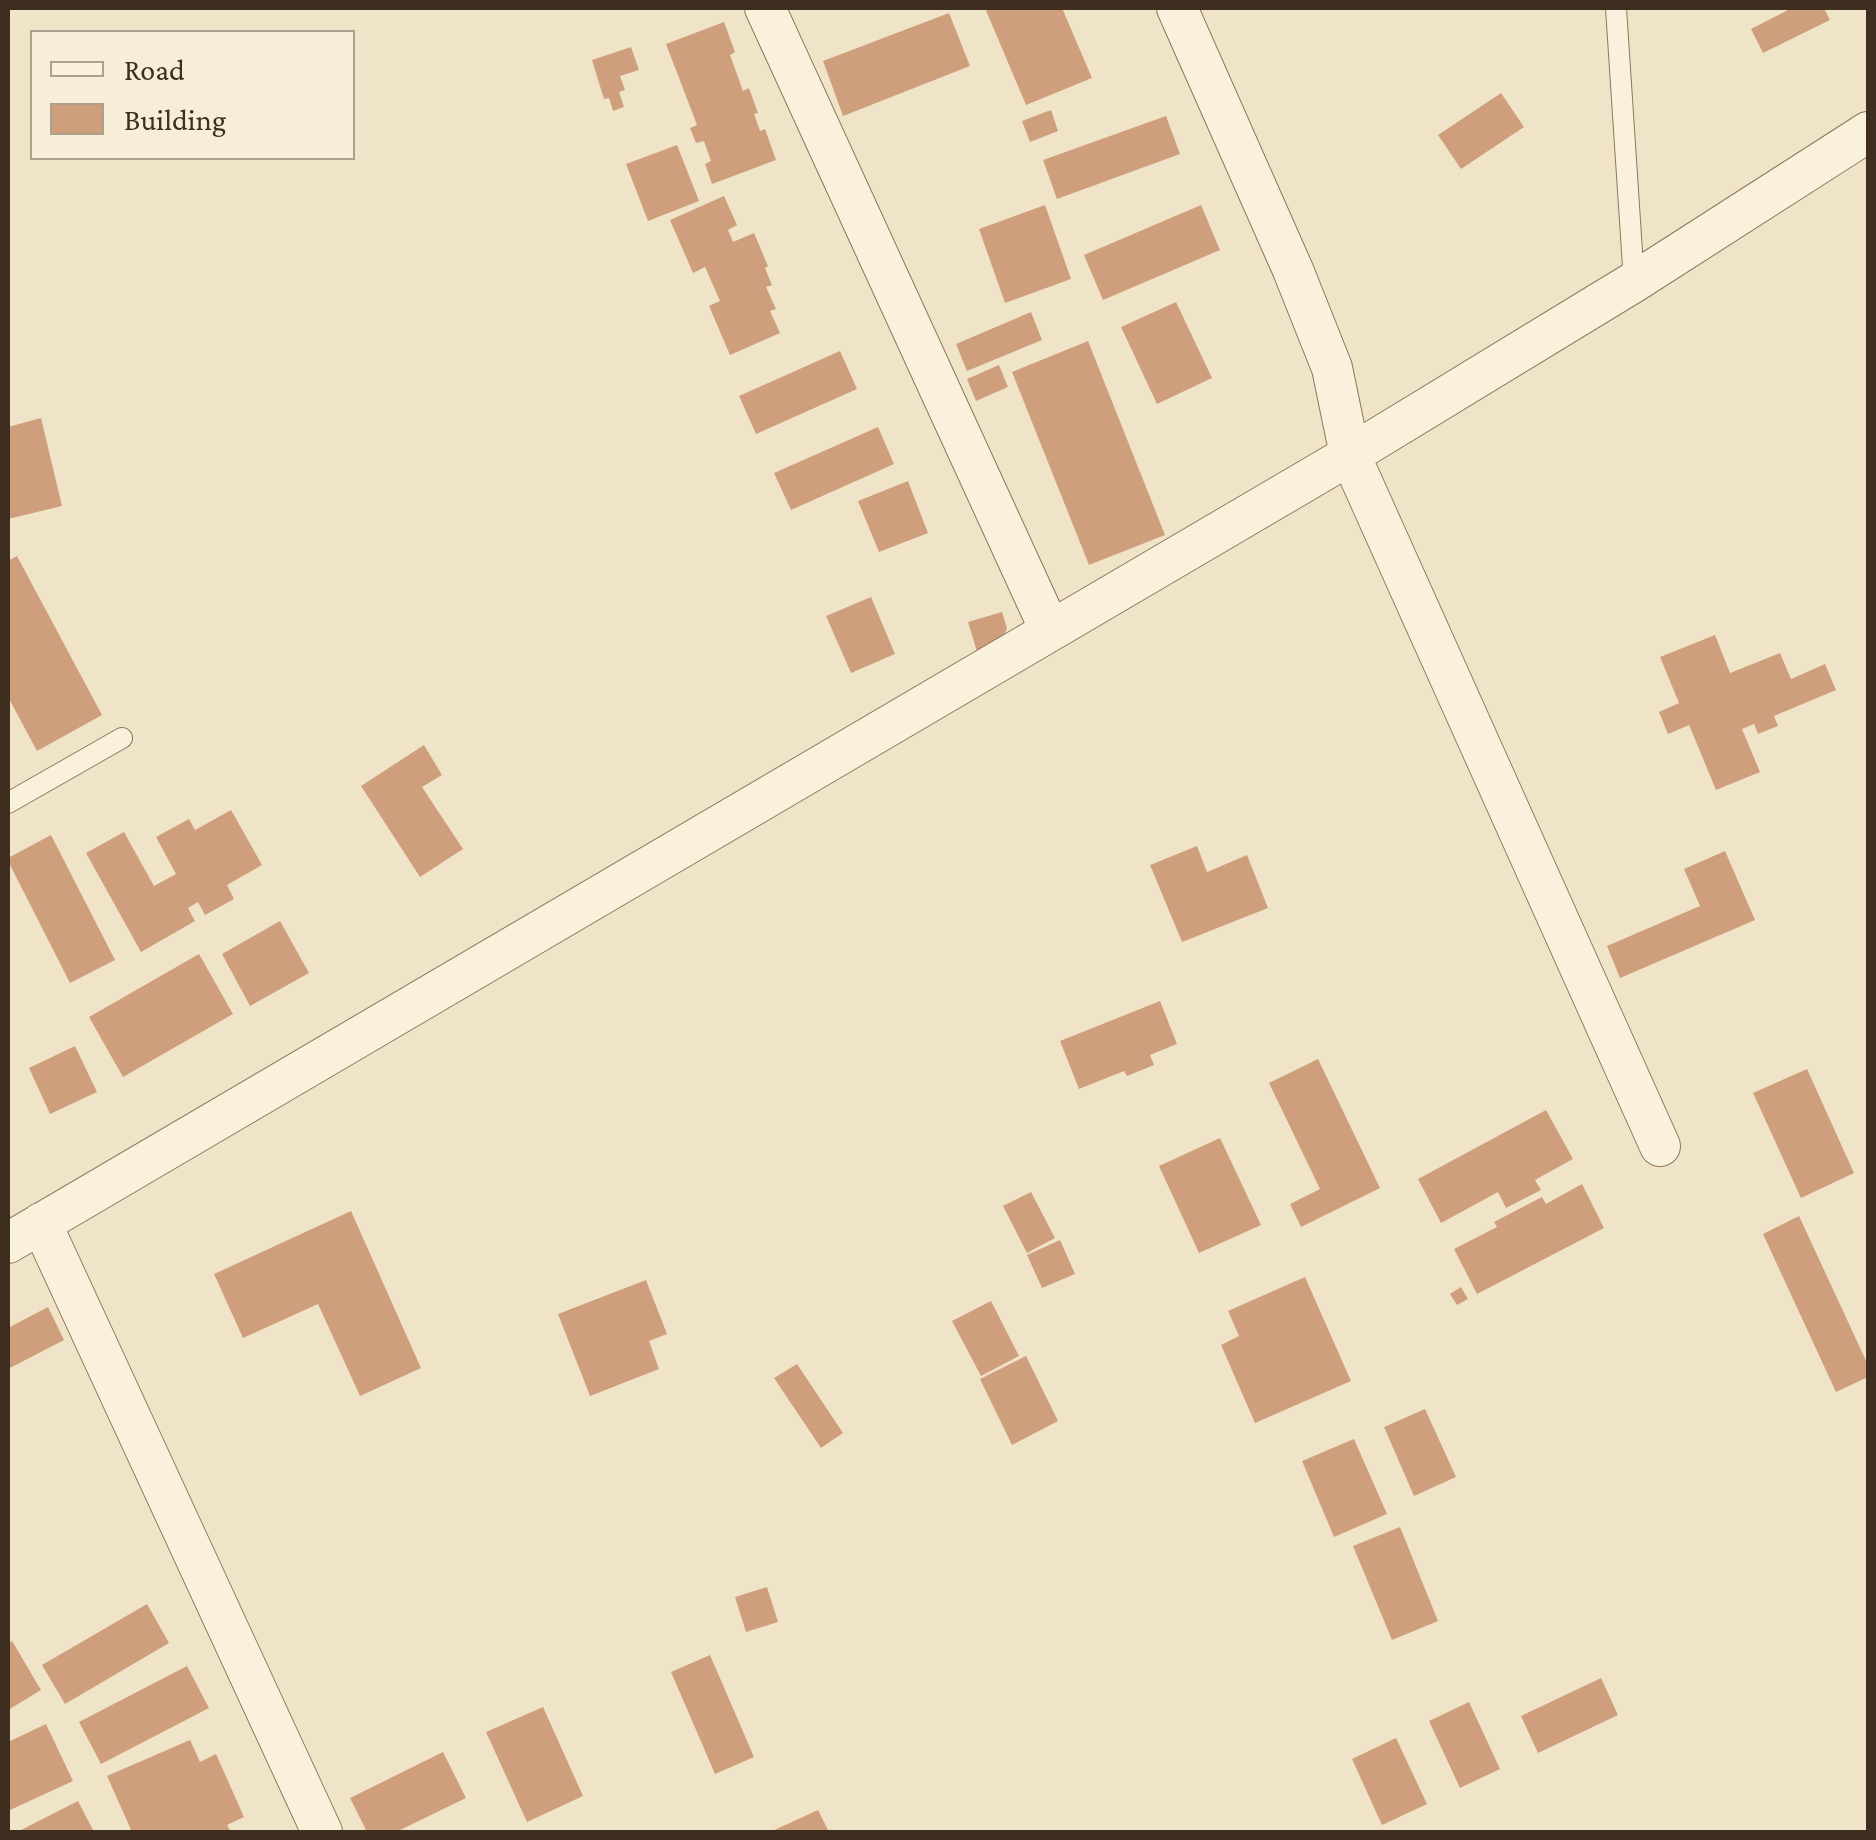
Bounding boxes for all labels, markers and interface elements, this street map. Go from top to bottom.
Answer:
legend [30,30,355,160]
text: Road [124,53,185,86]
text: Building [124,103,226,136]

